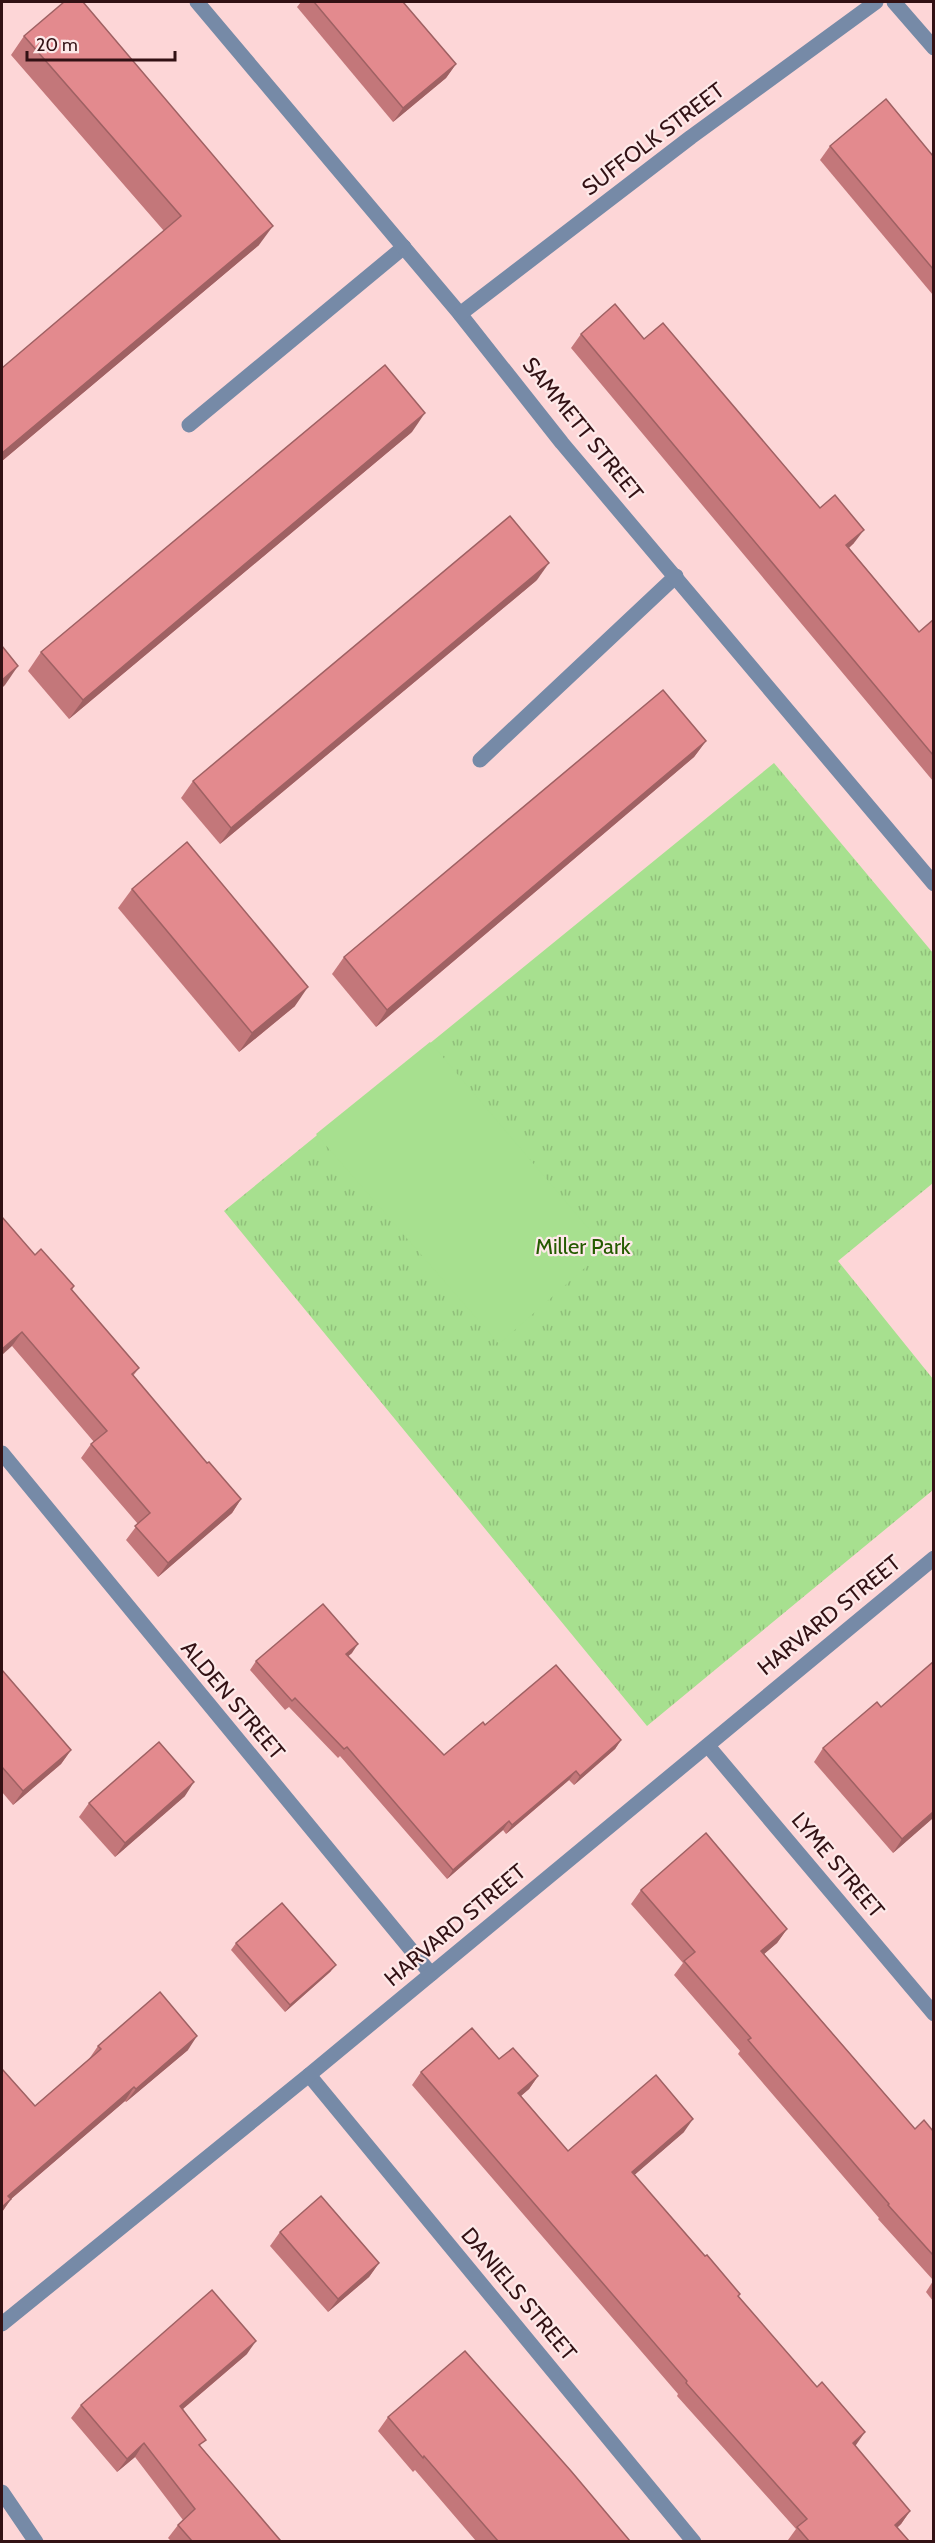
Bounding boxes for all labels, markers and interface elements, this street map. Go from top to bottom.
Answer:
scale bar [27,24,176,62]
text: 20 m [36,34,78,56]
street label: SUFFOLK STREET [577,77,730,201]
street label: SAMMETT STREET [517,352,649,506]
park label: Miller Park [535,1233,631,1260]
street label: HARVARD STREET [752,1549,906,1681]
street label: ALDEN STREET [175,1635,291,1765]
street label: LYME STREET [786,1807,890,1924]
street label: HARVARD STREET [379,1858,531,1992]
street label: DANIELS STREET [456,2222,583,2366]

